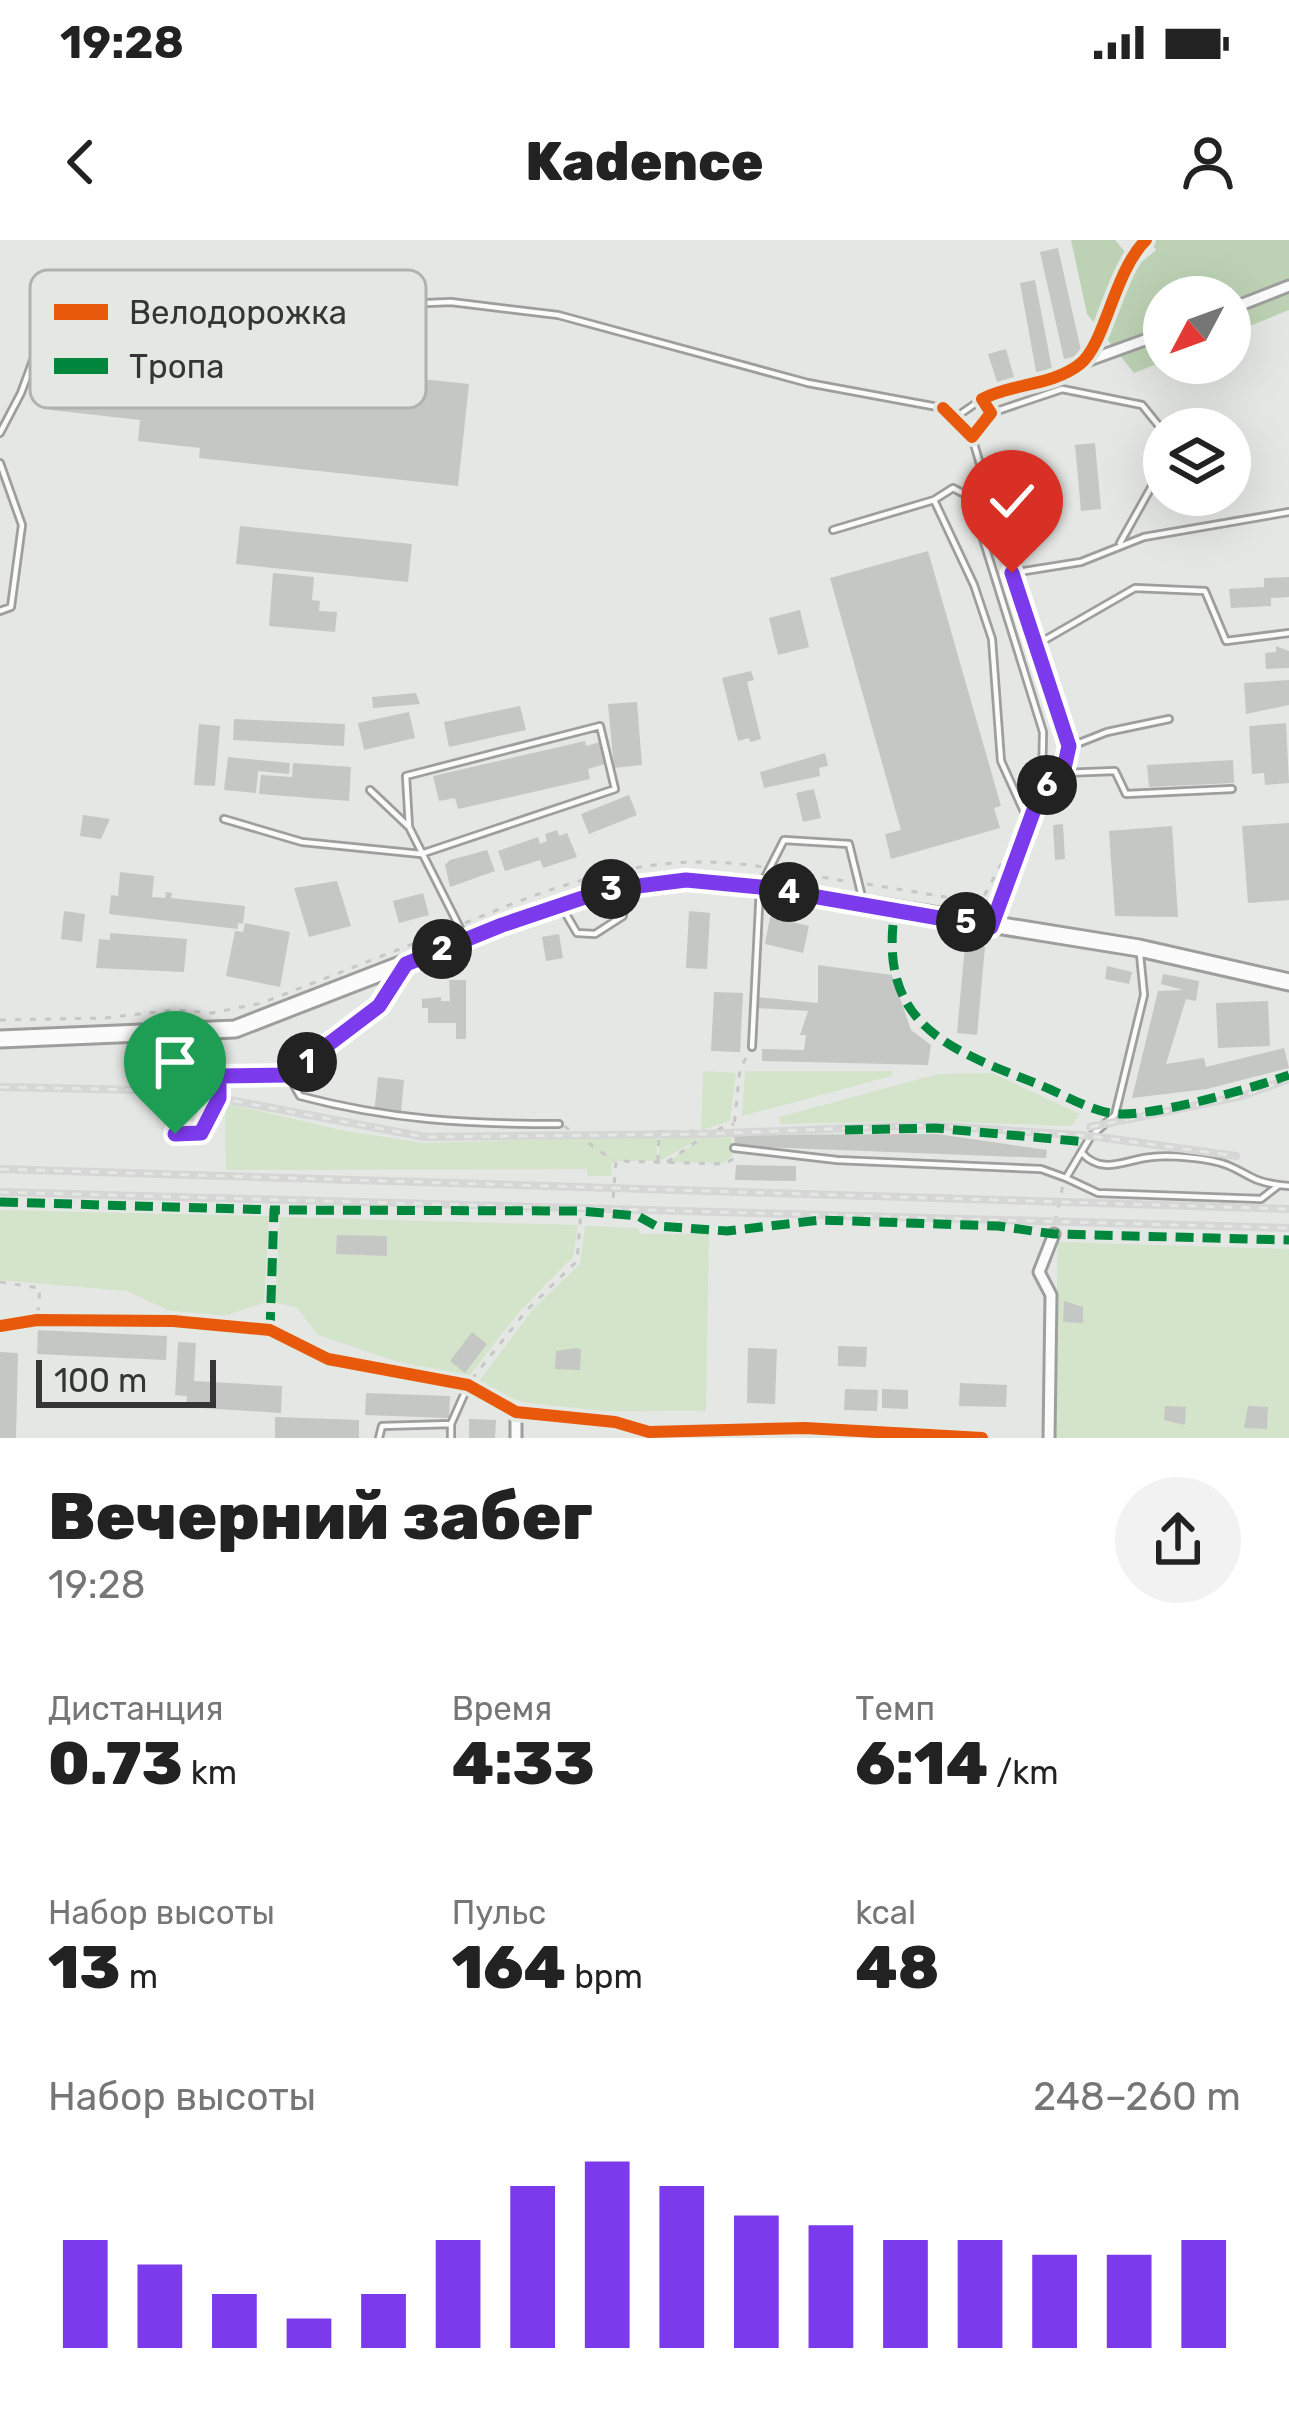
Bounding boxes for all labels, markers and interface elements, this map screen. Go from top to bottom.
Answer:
text: 19:28 [60,16,184,69]
icon: back [48,129,114,195]
icon: person [1175,129,1241,195]
text: Kadence [525,130,764,194]
legend [30,270,426,408]
north arrow [1143,276,1251,384]
map controls [1143,276,1251,516]
text: Велодорожка [129,293,347,332]
text: Тропа [129,347,224,386]
button: layers [1143,408,1251,516]
pin [961,450,1063,573]
icon: check [979,468,1045,534]
pin: 6 [1017,755,1077,815]
text: 6 [1036,765,1058,804]
pin: 3 [581,859,641,919]
pin: 4 [759,862,819,922]
text: 3 [600,869,622,908]
text: 4 [778,872,800,911]
pin: 5 [936,892,996,952]
text: 5 [955,902,977,941]
pin: 2 [412,919,472,979]
text: 2 [431,929,453,968]
pin [124,1011,226,1134]
icon: arrive [142,1029,208,1095]
pin: 1 [277,1032,337,1092]
text: 1 [299,1042,315,1081]
scale bar [36,1354,216,1407]
text: 100 m [54,1361,147,1400]
text: Вечерний забег [48,1477,593,1556]
button: share [1115,1477,1241,1603]
text: 19:28 [48,1562,146,1608]
text: Дистанция [48,1689,223,1728]
text: Время [452,1689,552,1728]
text: Темп [855,1689,935,1728]
text: 0.73 [48,1728,183,1799]
text: 4:33 [452,1728,595,1799]
text: 6:14 [855,1728,988,1799]
text: km [183,1753,237,1792]
text: /km [988,1753,1059,1792]
text: Набор высоты [48,1893,275,1932]
text: Пульс [452,1893,546,1932]
text: kcal [855,1893,916,1932]
text: 13 [48,1932,121,2003]
text: 164 [452,1932,566,2003]
text: 48 [855,1932,940,2003]
text: m [121,1957,158,1996]
text: bpm [566,1957,643,1996]
text: Набор высоты [48,2074,316,2120]
text: 248–260 m [1033,2074,1241,2120]

